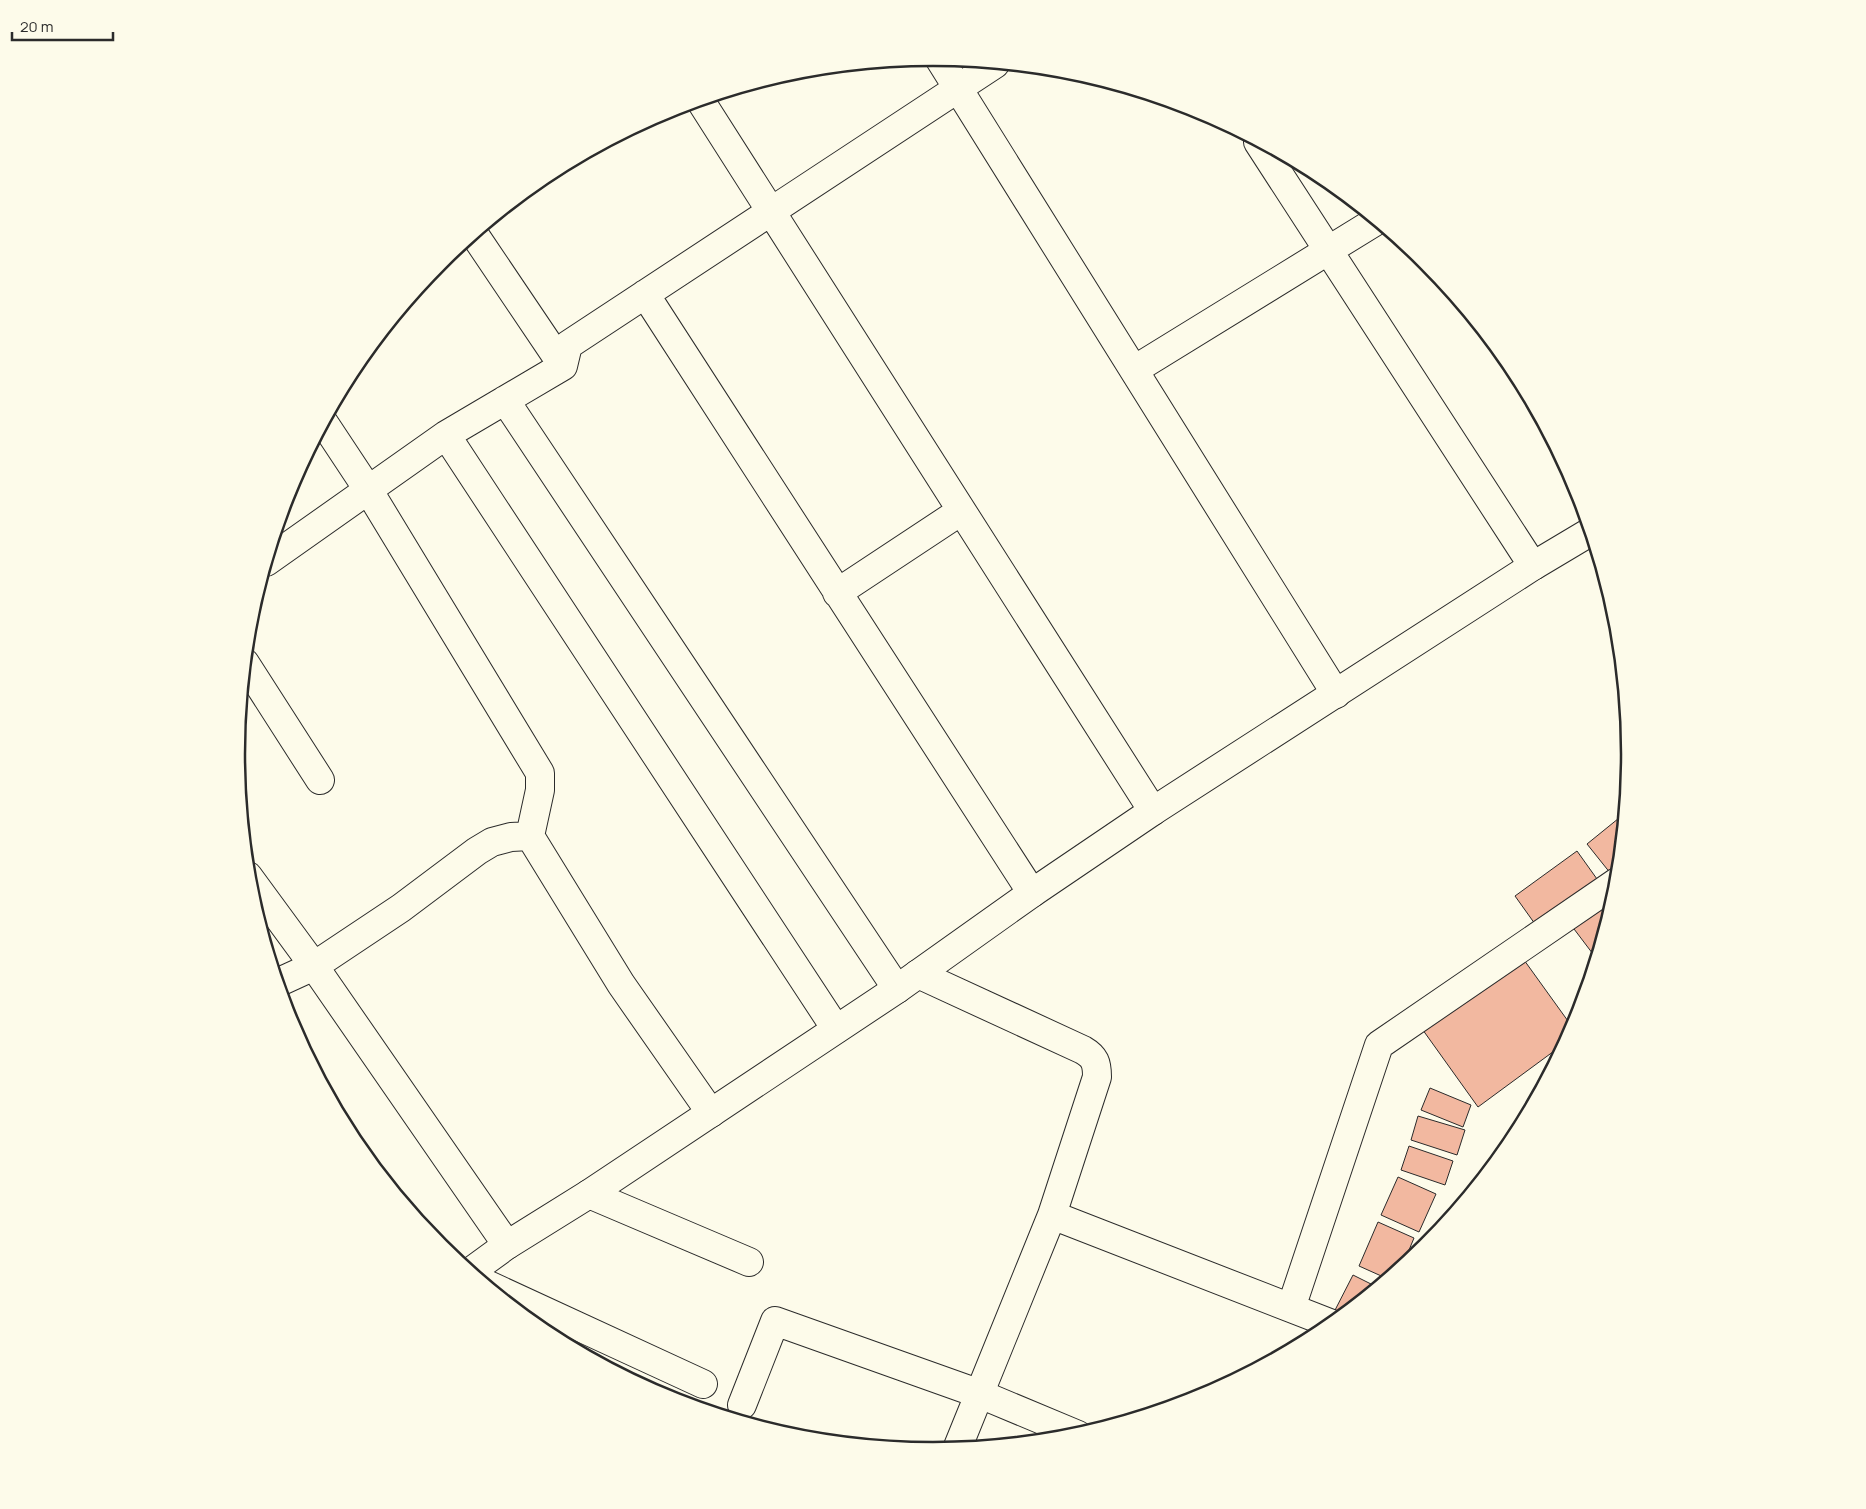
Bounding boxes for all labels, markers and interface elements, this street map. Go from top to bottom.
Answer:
scale bar [12,10,114,42]
text: 20 m [20,16,53,37]

